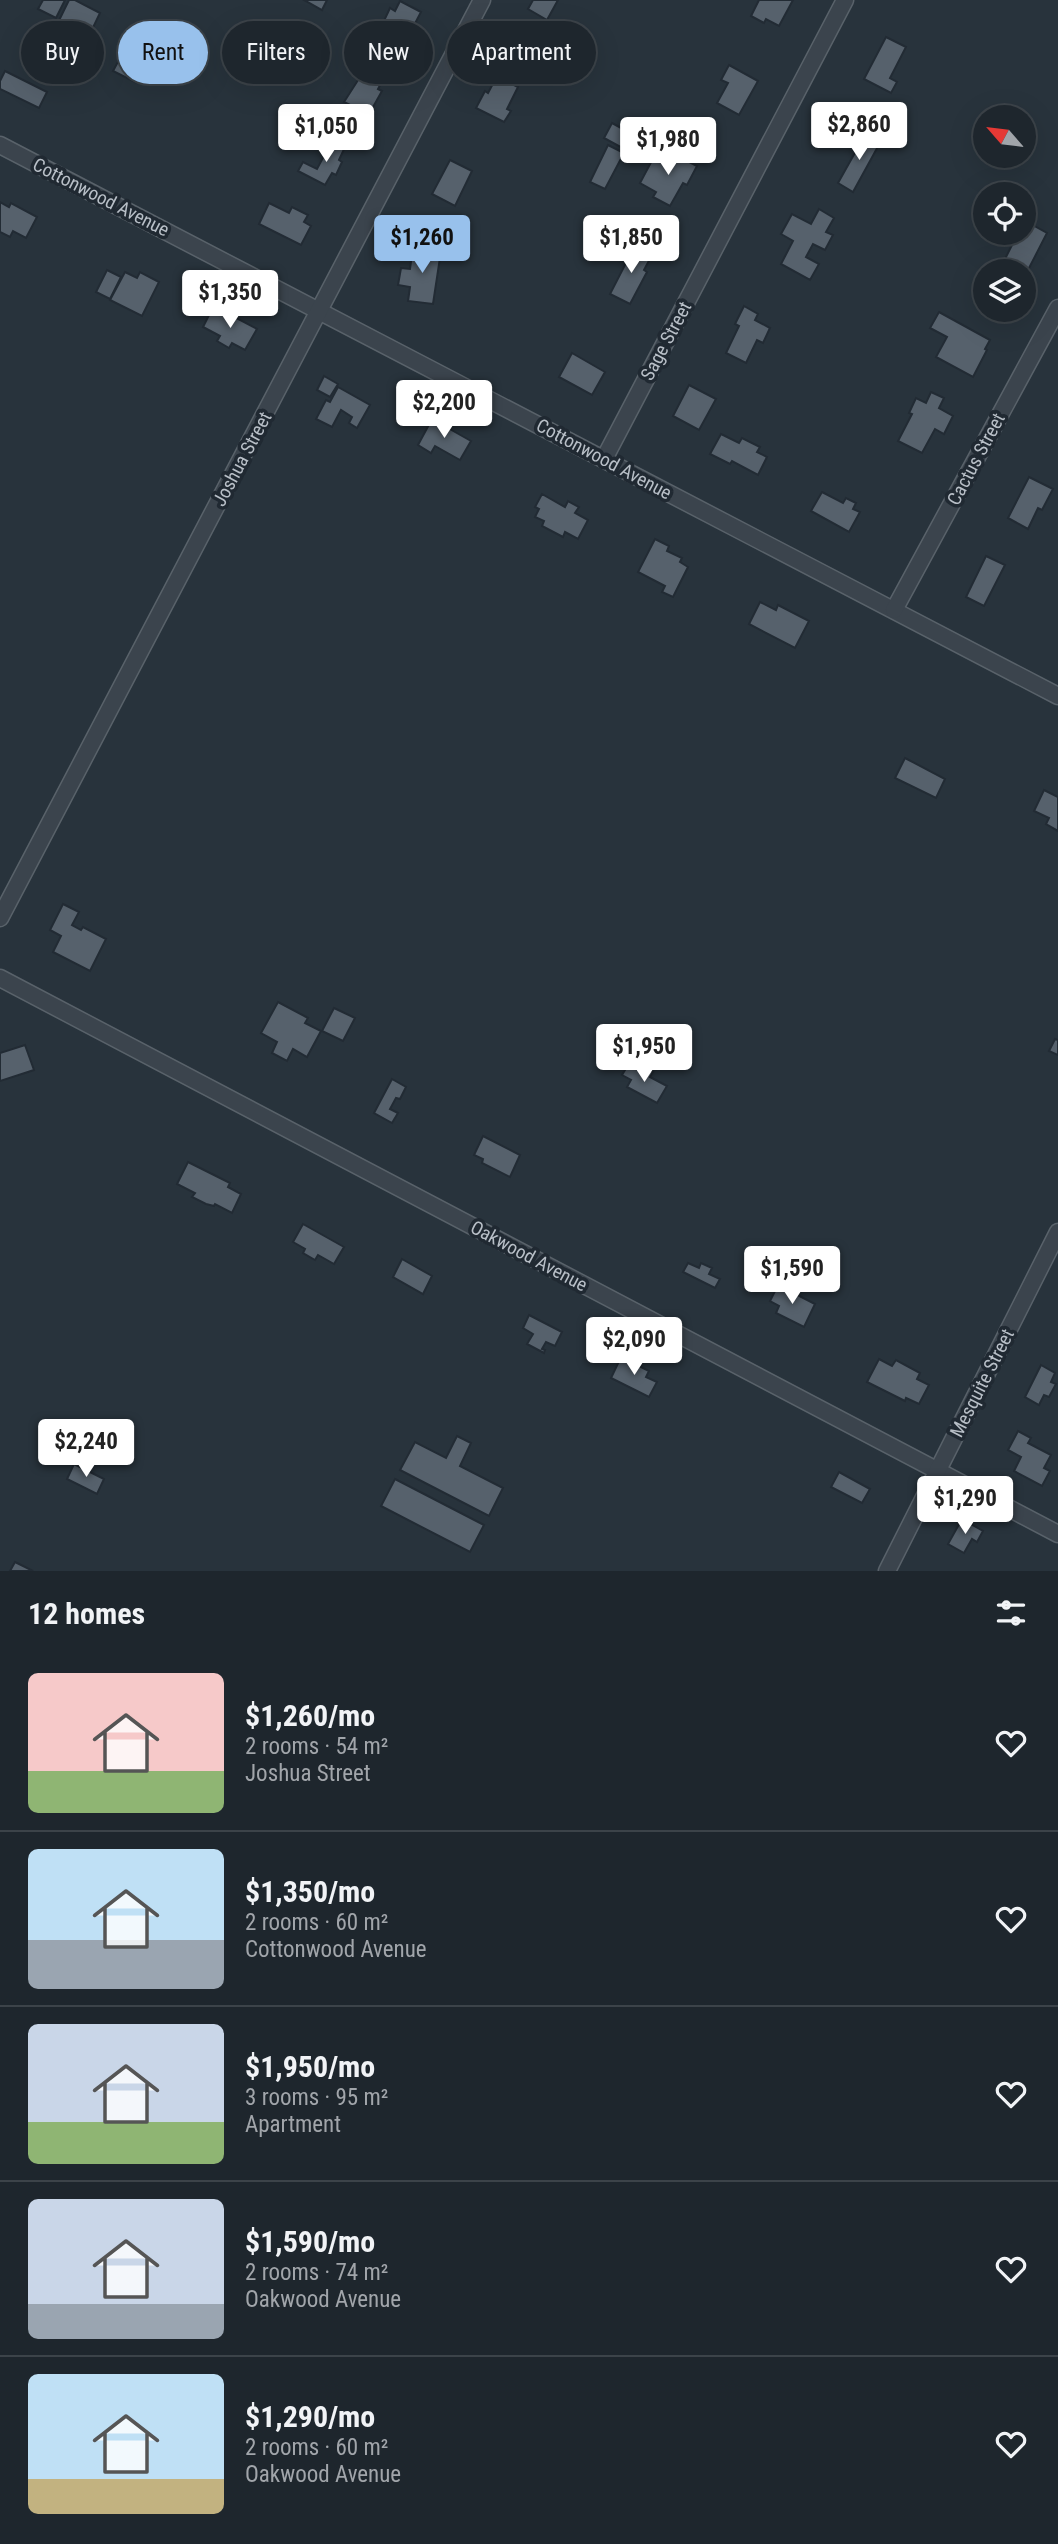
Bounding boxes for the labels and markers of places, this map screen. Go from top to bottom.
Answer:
pin: $2,860 [802,102,916,162]
pin: $1,050 [269,104,383,164]
pin: $1,980 [611,118,725,177]
pin: $1,260 [365,216,479,275]
pin: $1,850 [574,216,688,275]
pin: $1,350 [173,270,287,330]
pin: $2,200 [387,380,501,440]
pin: $1,950 [587,1024,701,1084]
pin: $1,590 [735,1246,849,1306]
pin: $2,090 [577,1318,691,1377]
pin: $2,240 [29,1420,143,1479]
pin: $1,290 [908,1476,1022,1536]

